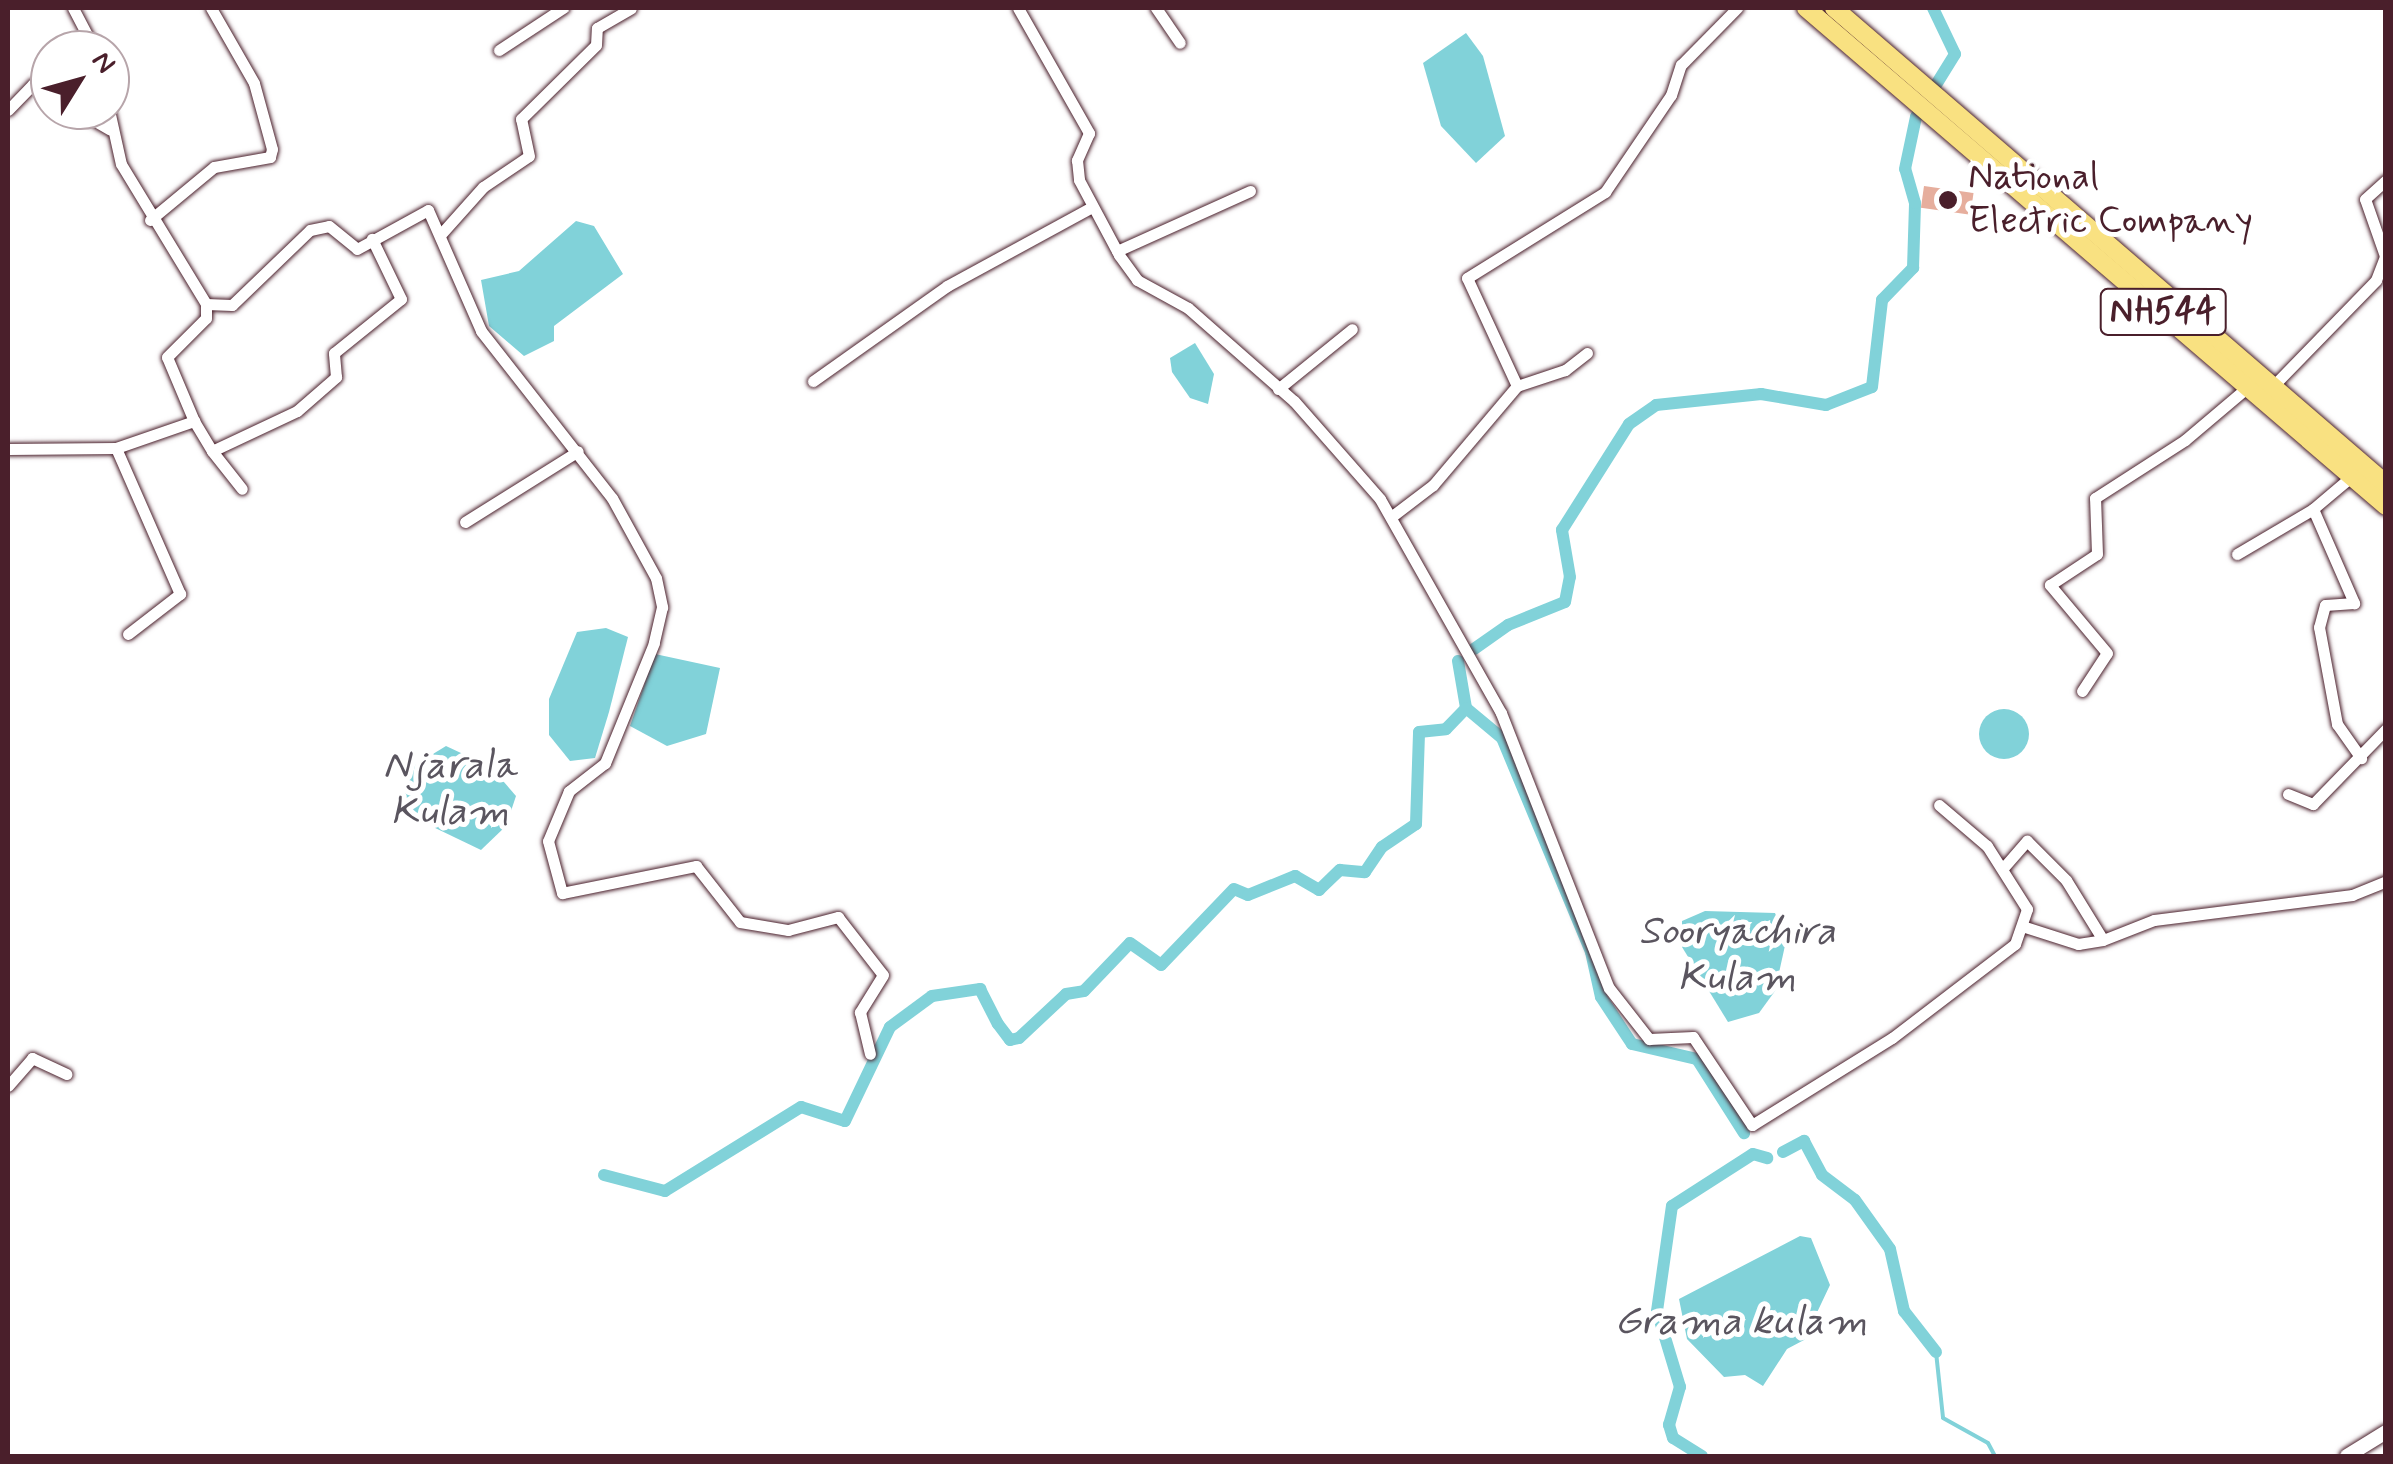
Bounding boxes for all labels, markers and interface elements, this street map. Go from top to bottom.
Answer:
north arrow [30,30,130,130]
text: N [82,44,123,81]
place label: National Electric Company [1968,155,2247,244]
marker: National Electric Company [1937,189,1959,211]
road number: NH544 [2098,282,2228,342]
water label: Njarala Kulam [383,742,517,836]
water label: Sooryachira Kulam [1638,908,1836,1002]
water label: Grama kulam [1618,1298,1864,1346]

